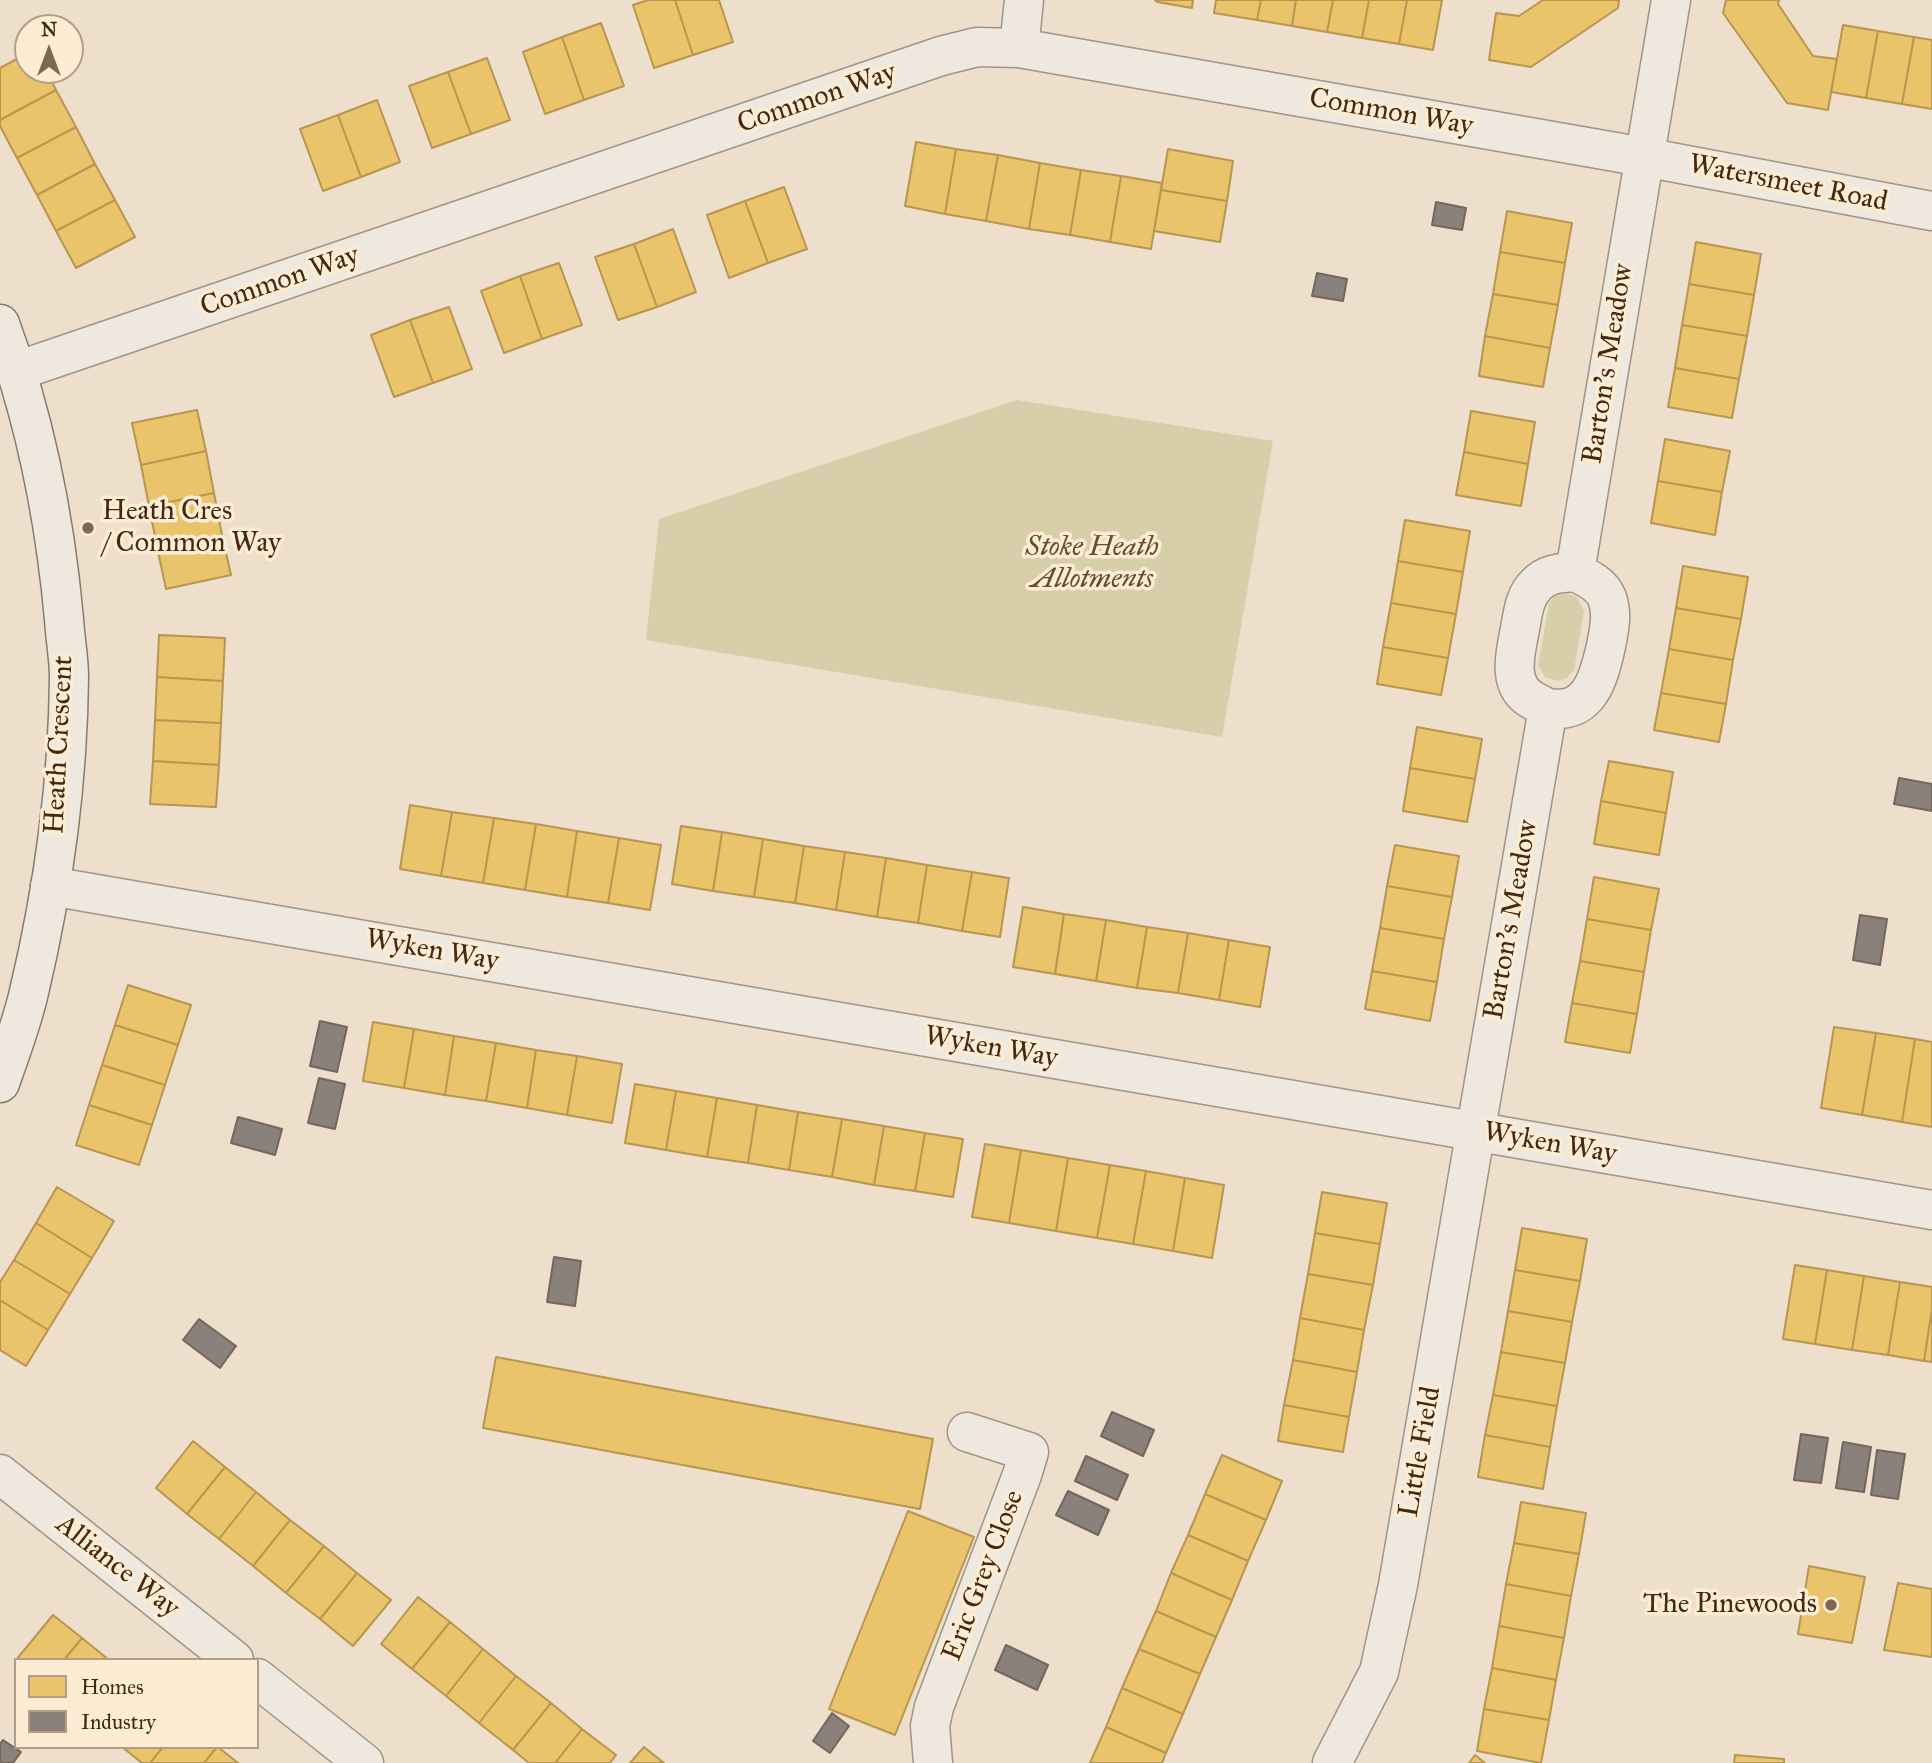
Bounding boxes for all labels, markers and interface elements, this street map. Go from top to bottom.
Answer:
north arrow [14,14,84,84]
text: N [41,18,57,41]
street label: Common Way [733,56,901,142]
street label: Common Way [1307,82,1475,144]
street label: Watersmeet Road [1686,148,1890,220]
street label: Common Way [196,239,364,325]
street label: Barton's Meadow [1577,262,1641,466]
place label: Heath Cres / Common Way [102,495,281,561]
marker: Heath Cres / Common Way [80,520,96,536]
park label: Stoke Heath Allotments [1025,531,1159,597]
street label: Heath Crescent [39,655,81,835]
street label: Barton's Meadow [1478,818,1546,1022]
street label: Wyken Way [363,923,501,979]
street label: Wyken Way [922,1020,1060,1076]
street label: Wyken Way [1481,1116,1619,1172]
street label: Little Field [1393,1384,1449,1520]
street label: Eric Grey Close [936,1486,1032,1666]
street label: Alliance Way [48,1508,186,1626]
place label: The Pinewoods [1643,1588,1817,1622]
marker: The Pinewoods [1823,1597,1839,1613]
legend [14,1658,259,1749]
text: Homes [81,1674,144,1700]
text: Industry [81,1709,156,1735]

